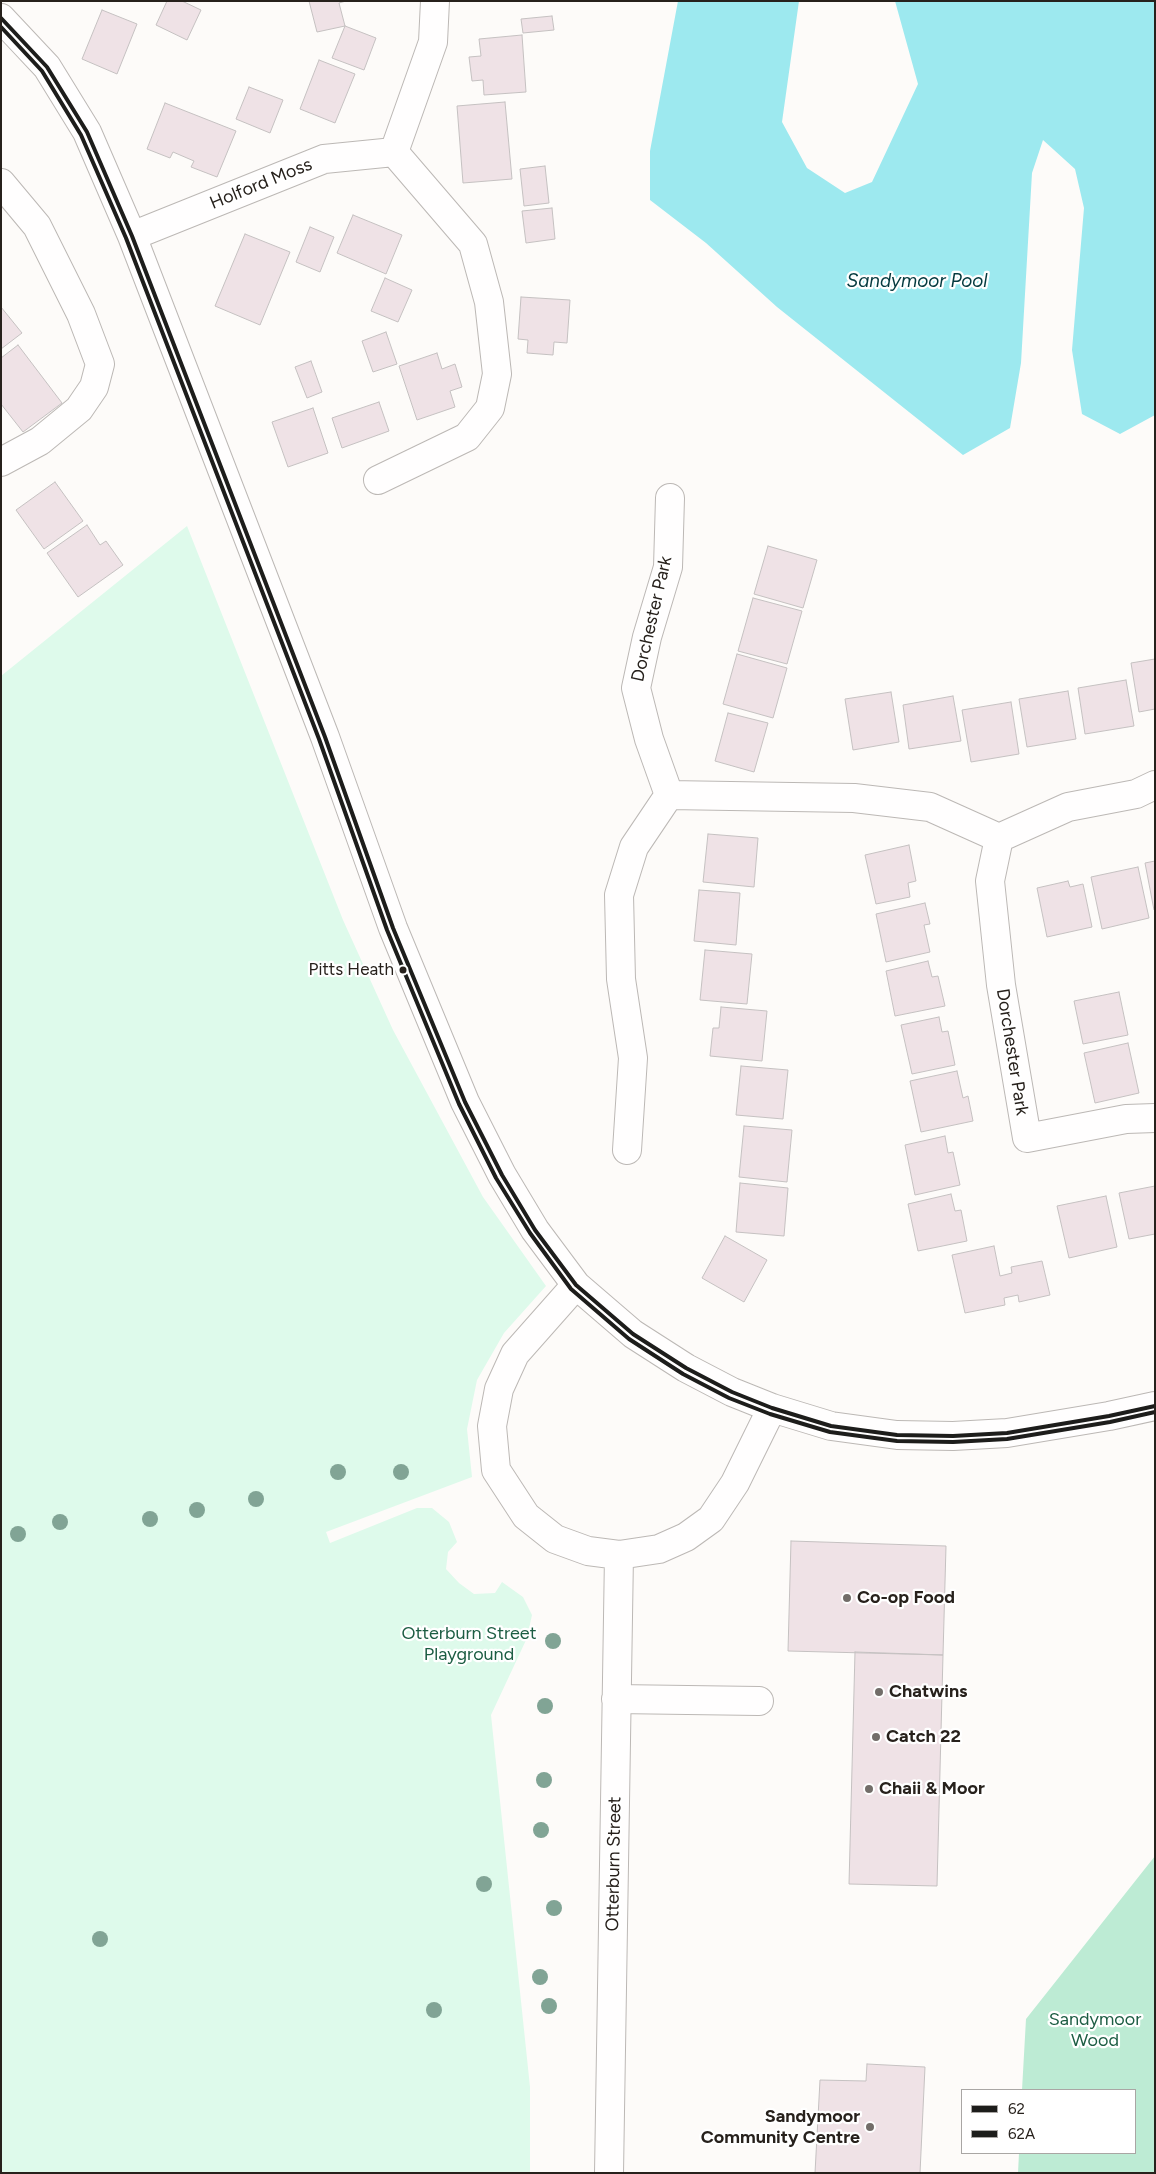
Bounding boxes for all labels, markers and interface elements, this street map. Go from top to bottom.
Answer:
street label: Holford Moss [207,154,315,214]
water label: Sandymoor Pool [846,270,988,292]
street label: Dorchester Park [627,554,677,684]
place label: Pitts Heath [309,960,394,980]
marker: Pitts Heath [398,965,408,975]
street label: Dorchester Park [991,987,1033,1117]
place label: Co-op Food [857,1587,955,1609]
marker: Co-op Food [841,1592,853,1604]
park label: Otterburn Street Playground [401,1623,537,1666]
place label: Chatwins [889,1681,967,1703]
marker: Chatwins [873,1686,885,1698]
place label: Catch 22 [886,1726,961,1748]
marker: Catch 22 [870,1731,882,1743]
place label: Chaii & Moor [879,1778,985,1800]
marker: Chaii & Moor [863,1783,875,1795]
street label: Otterburn Street [602,1796,626,1932]
park label: Sandymoor Wood [1049,2009,1141,2052]
legend [961,2089,1136,2154]
text: 62 [1008,2100,1025,2118]
place label: Sandymoor Community Centre [701,2106,860,2148]
marker: Sandymoor Community Centre [864,2121,876,2133]
text: 62A [1008,2125,1035,2143]

